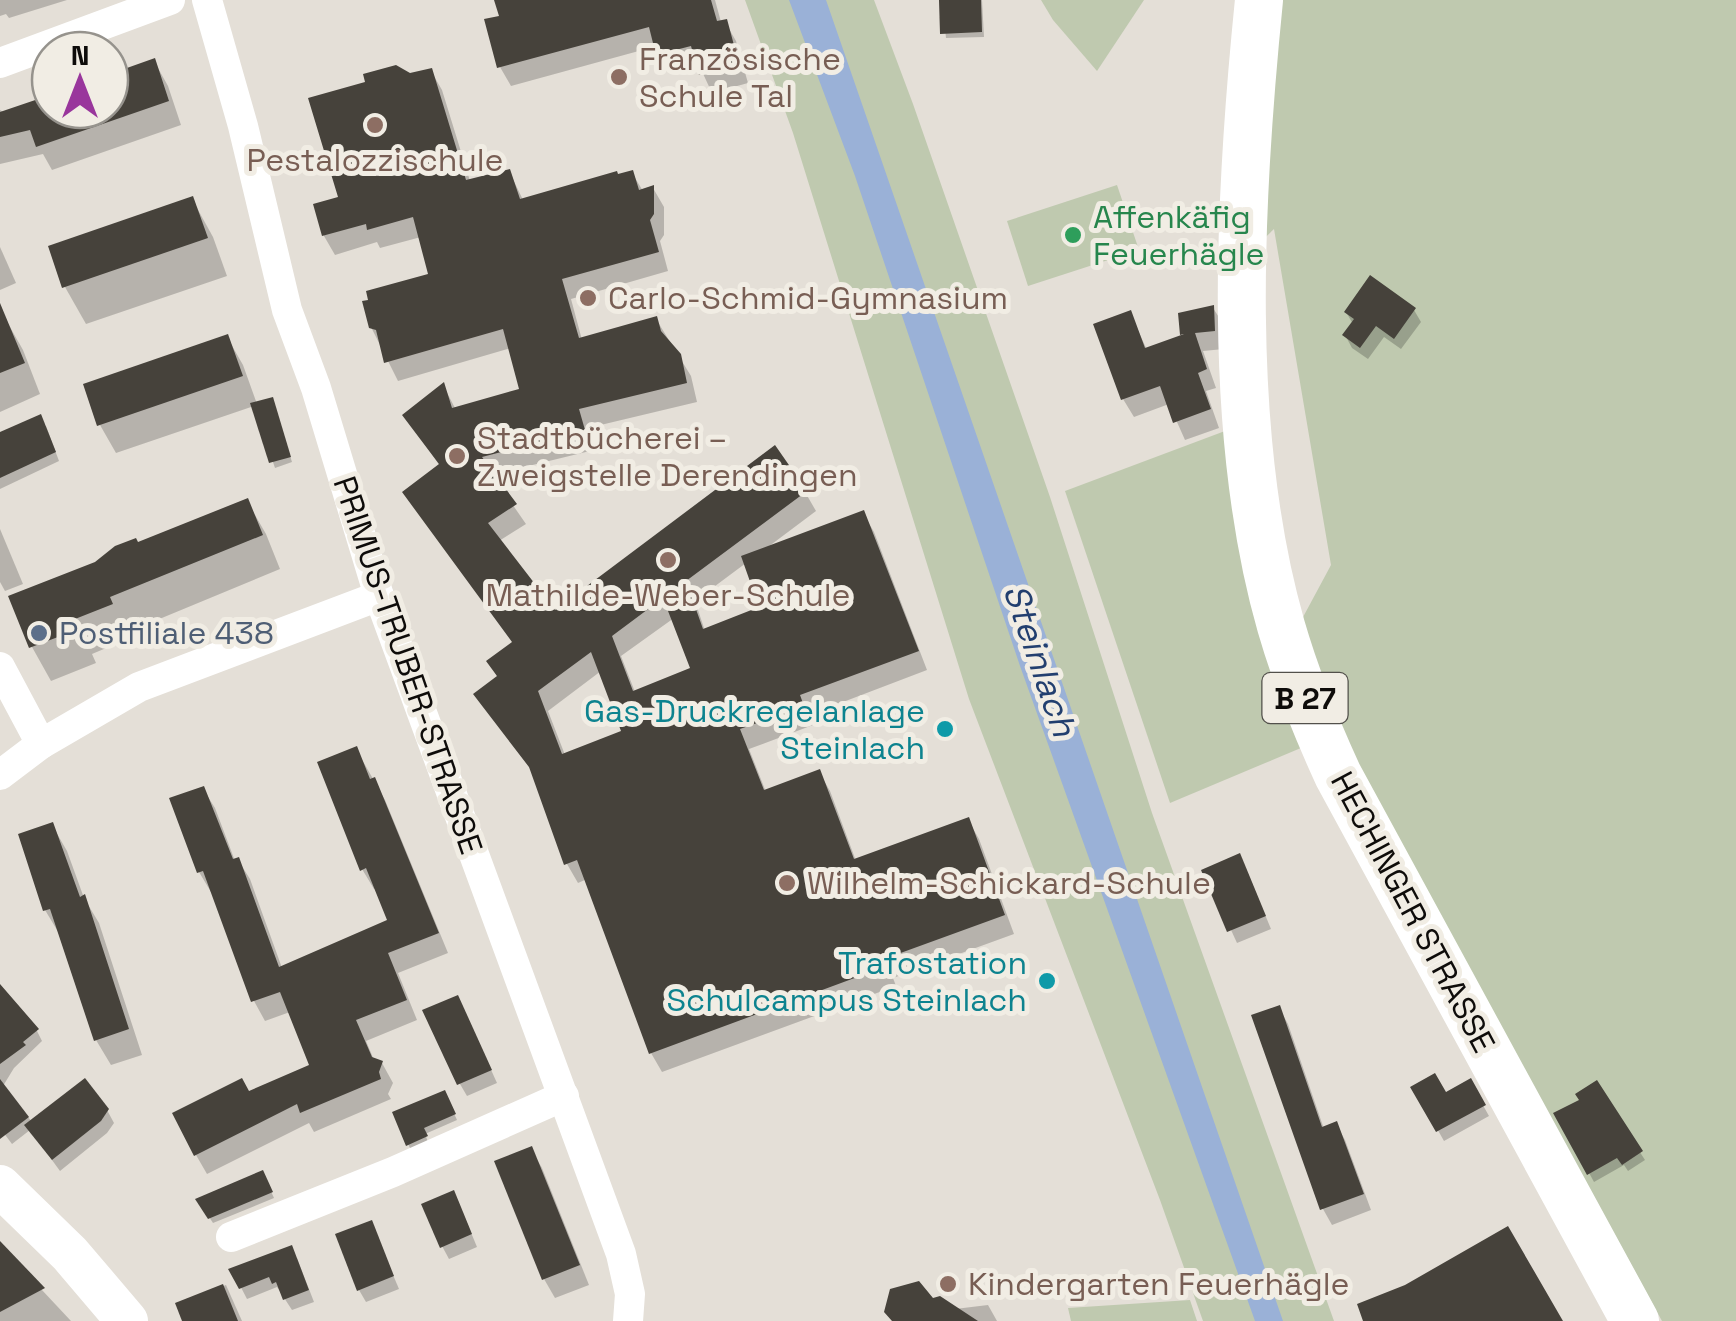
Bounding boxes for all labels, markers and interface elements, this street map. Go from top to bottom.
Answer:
north arrow [30,30,130,130]
text: N [71,37,89,73]
place label: Französische Schule Tal [639,39,841,116]
marker: Französische Schule Tal [608,66,630,88]
marker: Pestalozzischule [364,114,386,136]
place label: Pestalozzischule [246,140,504,180]
place label: Affenkäfig Feuerhägle [1093,197,1265,274]
marker: Affenkäfig Feuerhägle [1062,224,1084,246]
place label: Carlo-Schmid-Gymnasium [608,278,1008,318]
marker: Carlo-Schmid-Gymnasium [577,287,599,309]
place label: Stadtbücherei – Zweigstelle Derendingen [477,418,858,495]
marker: Stadtbücherei – Zweigstelle Derendingen [446,445,468,467]
street label: PRIMUS-TRUBER-STRASSE [324,471,492,859]
marker: Mathilde-Weber-Schule [657,549,679,571]
place label: Mathilde-Weber-Schule [485,575,851,615]
water label: Steinlach [993,578,1087,743]
place label: Postfiliale 438 [59,613,274,653]
marker: Postfiliale 438 [28,622,50,644]
road number: B 27 [1262,673,1348,723]
place label: Gas-Druckregelanlage Steinlach [584,691,925,768]
marker: Gas-Druckregelanlage Steinlach [934,718,956,740]
street label: HECHINGER STRASSE [1322,765,1504,1059]
place label: Wilhelm-Schickard-Schule [807,863,1211,903]
marker: Wilhelm-Schickard-Schule [776,872,798,894]
place label: Trafostation Schulcampus Steinlach [666,943,1027,1020]
marker: Trafostation Schulcampus Steinlach [1036,970,1058,992]
place label: Kindergarten Feuerhägle [968,1264,1349,1304]
marker: Kindergarten Feuerhägle [937,1273,959,1295]

